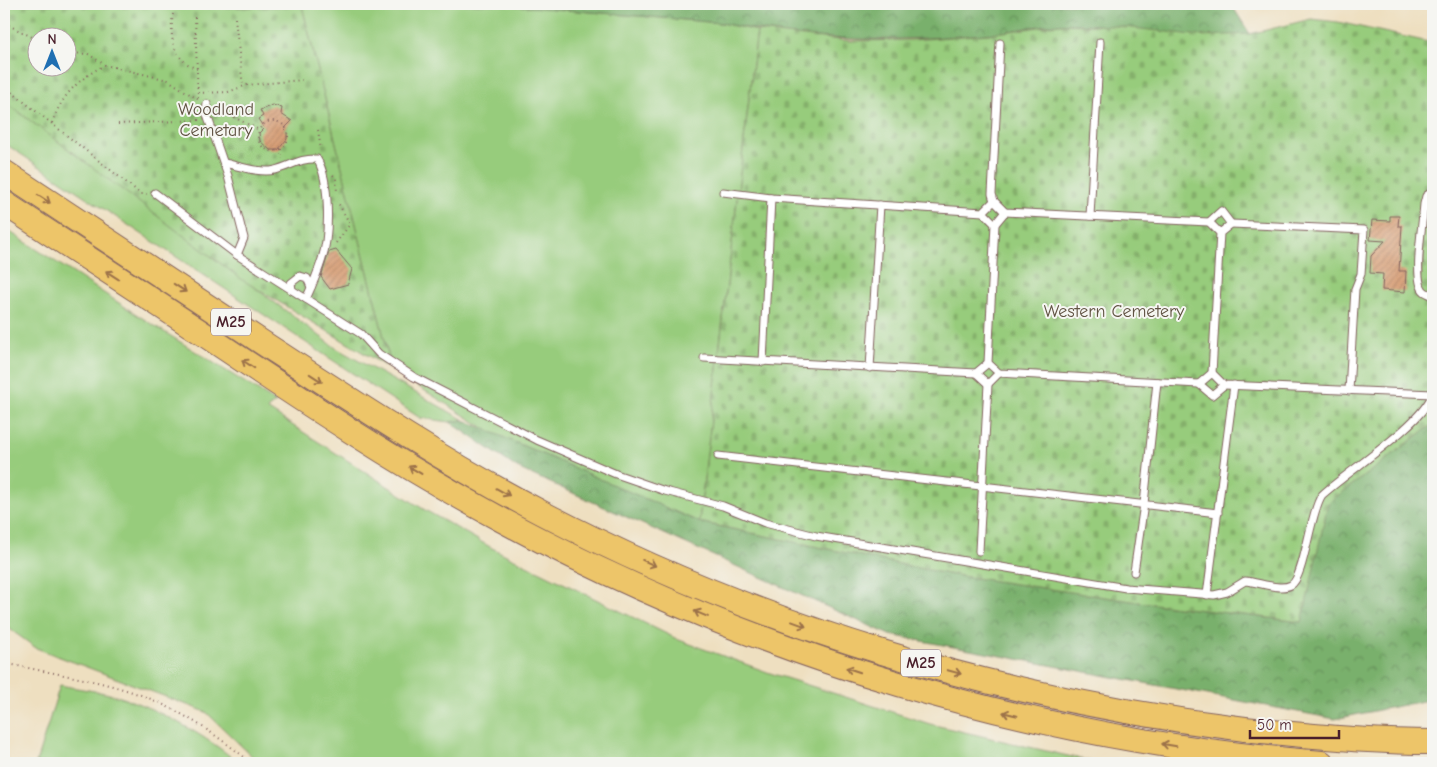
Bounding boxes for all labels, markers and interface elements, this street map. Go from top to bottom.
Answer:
north arrow [28,28,78,78]
text: N [47,31,57,48]
park label: Woodland Cemetary [178,99,254,141]
one-way arrow [37,194,51,204]
one-way arrow [106,270,120,280]
one-way arrow [173,283,187,294]
park label: Western Cemetery [1044,301,1185,322]
road number: M25 [211,308,251,336]
one-way arrow [241,359,255,369]
one-way arrow [308,373,322,383]
one-way arrow [408,465,422,475]
one-way arrow [495,487,510,497]
one-way arrow [641,559,656,569]
one-way arrow [694,609,709,619]
one-way arrow [791,620,806,629]
road number: M25 [901,650,941,676]
one-way arrow [846,664,862,674]
one-way arrow [946,668,962,678]
scale bar [1250,707,1338,739]
one-way arrow [1002,709,1018,718]
text: 50 m [1257,716,1292,734]
one-way arrow [1162,739,1178,749]

